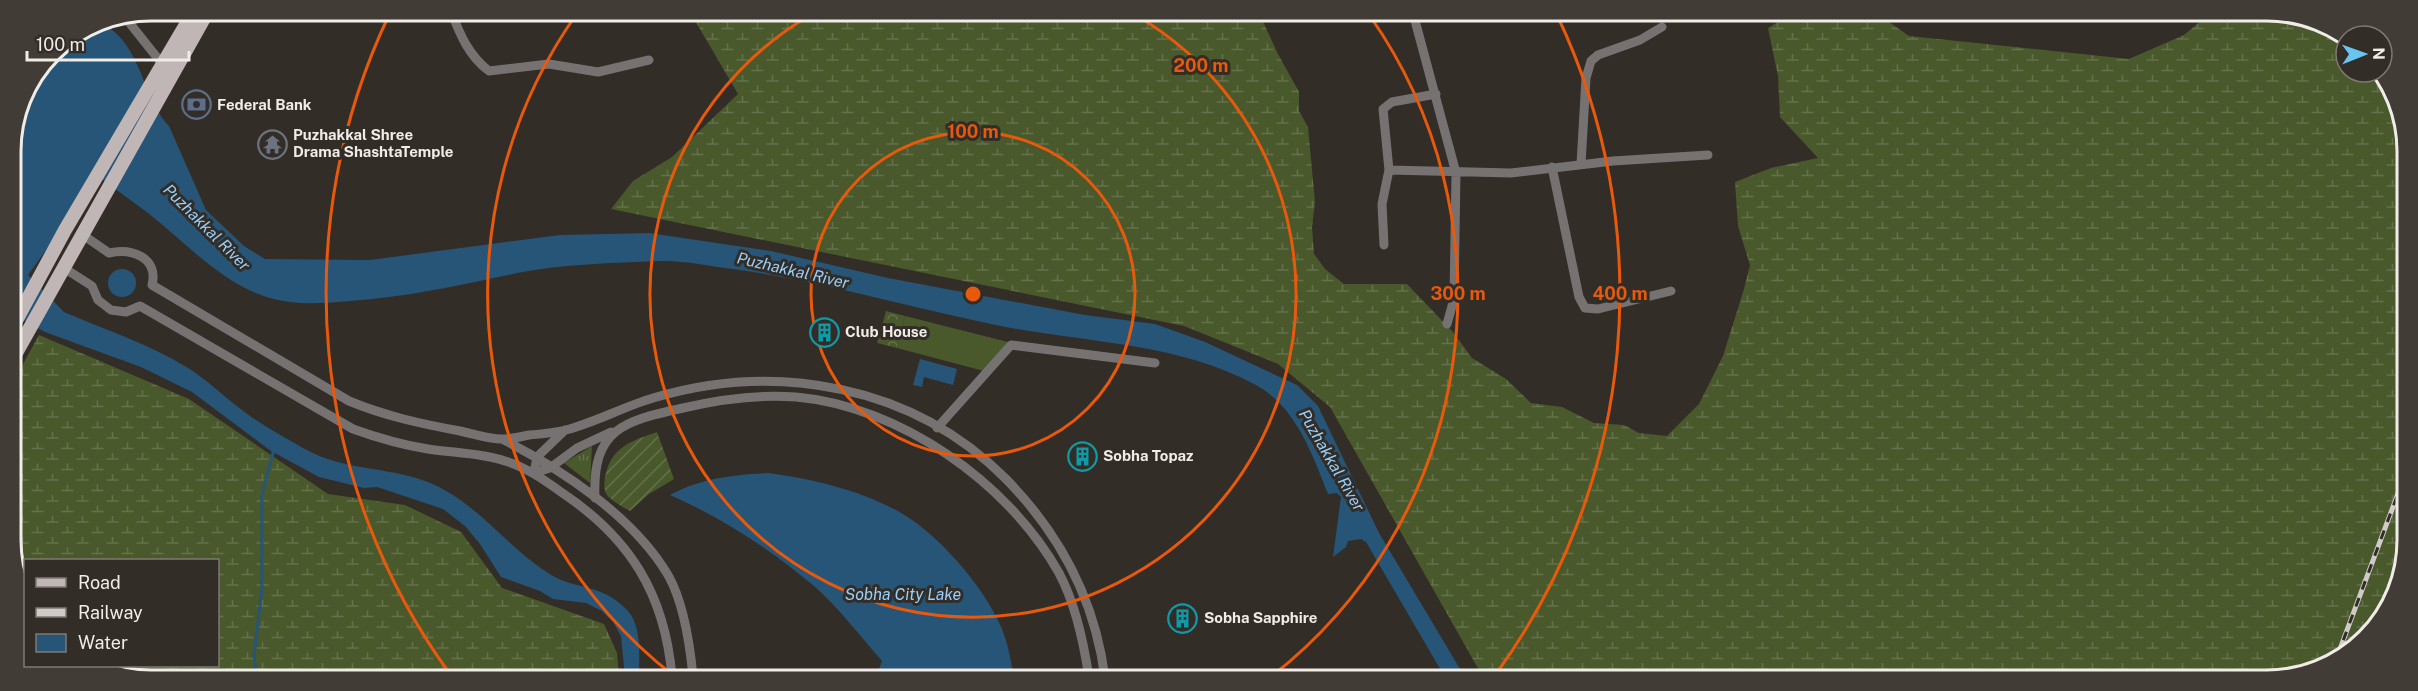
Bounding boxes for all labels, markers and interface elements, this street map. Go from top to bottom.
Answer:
scale bar [27,24,189,62]
north arrow [2334,24,2394,84]
text: 100 m [36,34,85,55]
text: N [2369,47,2388,60]
text: 200 m [1174,55,1228,76]
bank icon: Federal Bank [180,89,212,121]
place label: Federal Bank [217,96,312,113]
text: 100 m [947,121,999,142]
place label: Puzhakkal Shree Drama ShashtaTemple [293,126,454,160]
temple icon: Puzhakkal Shree Drama ShashtaTemple [256,128,288,160]
water label: Puzhakkal River [159,180,255,275]
water label: Puzhakkal River [735,248,852,293]
text: 300 m [1430,283,1486,304]
text: 400 m [1592,283,1648,304]
centre of rings [963,284,983,304]
building icon: Club House [808,316,840,348]
place label: Club House [845,323,927,340]
water label: Puzhakkal River [1295,406,1369,515]
building icon: Sobha Topaz [1066,440,1098,472]
place label: Sobha Topaz [1103,447,1193,464]
legend [24,559,219,667]
text: Road [78,572,121,593]
water label: Sobha City Lake [845,585,962,604]
text: Railway [78,602,143,623]
building icon: Sobha Sapphire [1167,602,1199,634]
place label: Sobha Sapphire [1204,609,1318,626]
text: Water [78,632,128,653]

